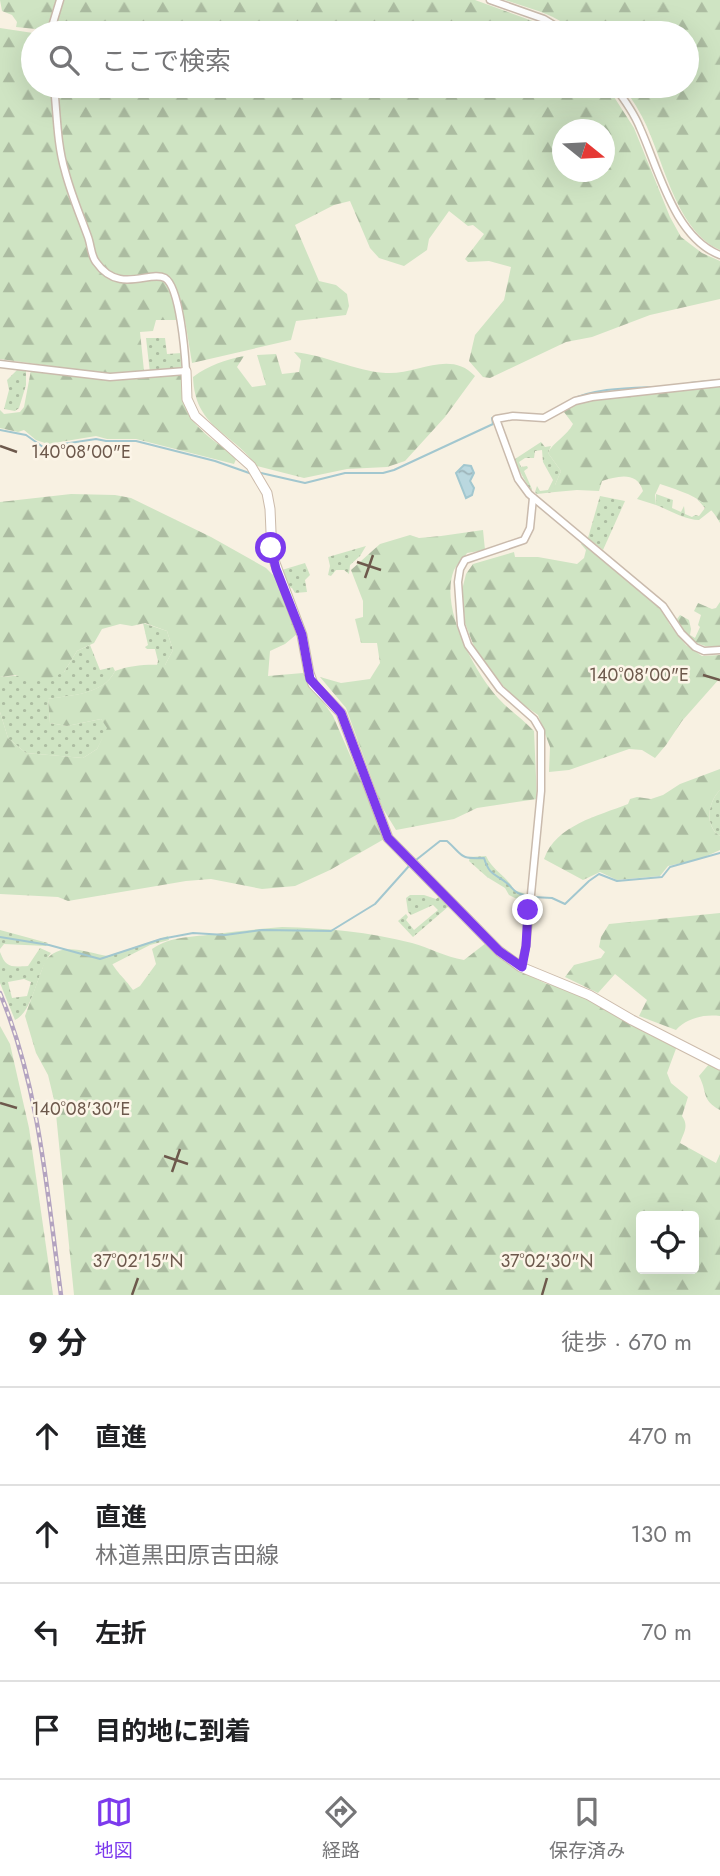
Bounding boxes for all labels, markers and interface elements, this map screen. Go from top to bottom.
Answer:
search box [21,21,699,98]
icon: search [45,41,83,79]
text: ここで検索 [101,42,231,80]
north arrow [552,119,615,182]
text: 140°08'00"E [31,439,131,465]
route start [255,532,286,563]
text: 140°08'00"E [589,662,689,688]
route end [512,894,543,925]
text: 140°08'30"E [31,1096,131,1122]
map controls [636,1211,699,1274]
button: locate [636,1211,699,1274]
text: 37°02'15"N [93,1248,183,1274]
text: 37°02'30"N [500,1248,594,1274]
text: 9 分 [28,1321,87,1364]
text: 徒歩 · 670 m [561,1325,692,1359]
icon: ahead [28,1417,66,1455]
text: 直進 [95,1418,147,1456]
text: 470 m [628,1419,692,1453]
text: 直進 [95,1498,147,1536]
icon: ahead [28,1515,66,1553]
text: 130 m [630,1517,692,1551]
text: 林道黒田原吉田線 [95,1538,279,1572]
icon: left [28,1613,66,1651]
text: 左折 [95,1614,147,1652]
text: 70 m [641,1615,692,1649]
icon: arrive [28,1711,66,1749]
text: 目的地に到着 [95,1712,251,1750]
tab: 地図 [95,1793,133,1864]
tab: 経路 [322,1793,360,1864]
tab: 保存済み [549,1793,625,1864]

